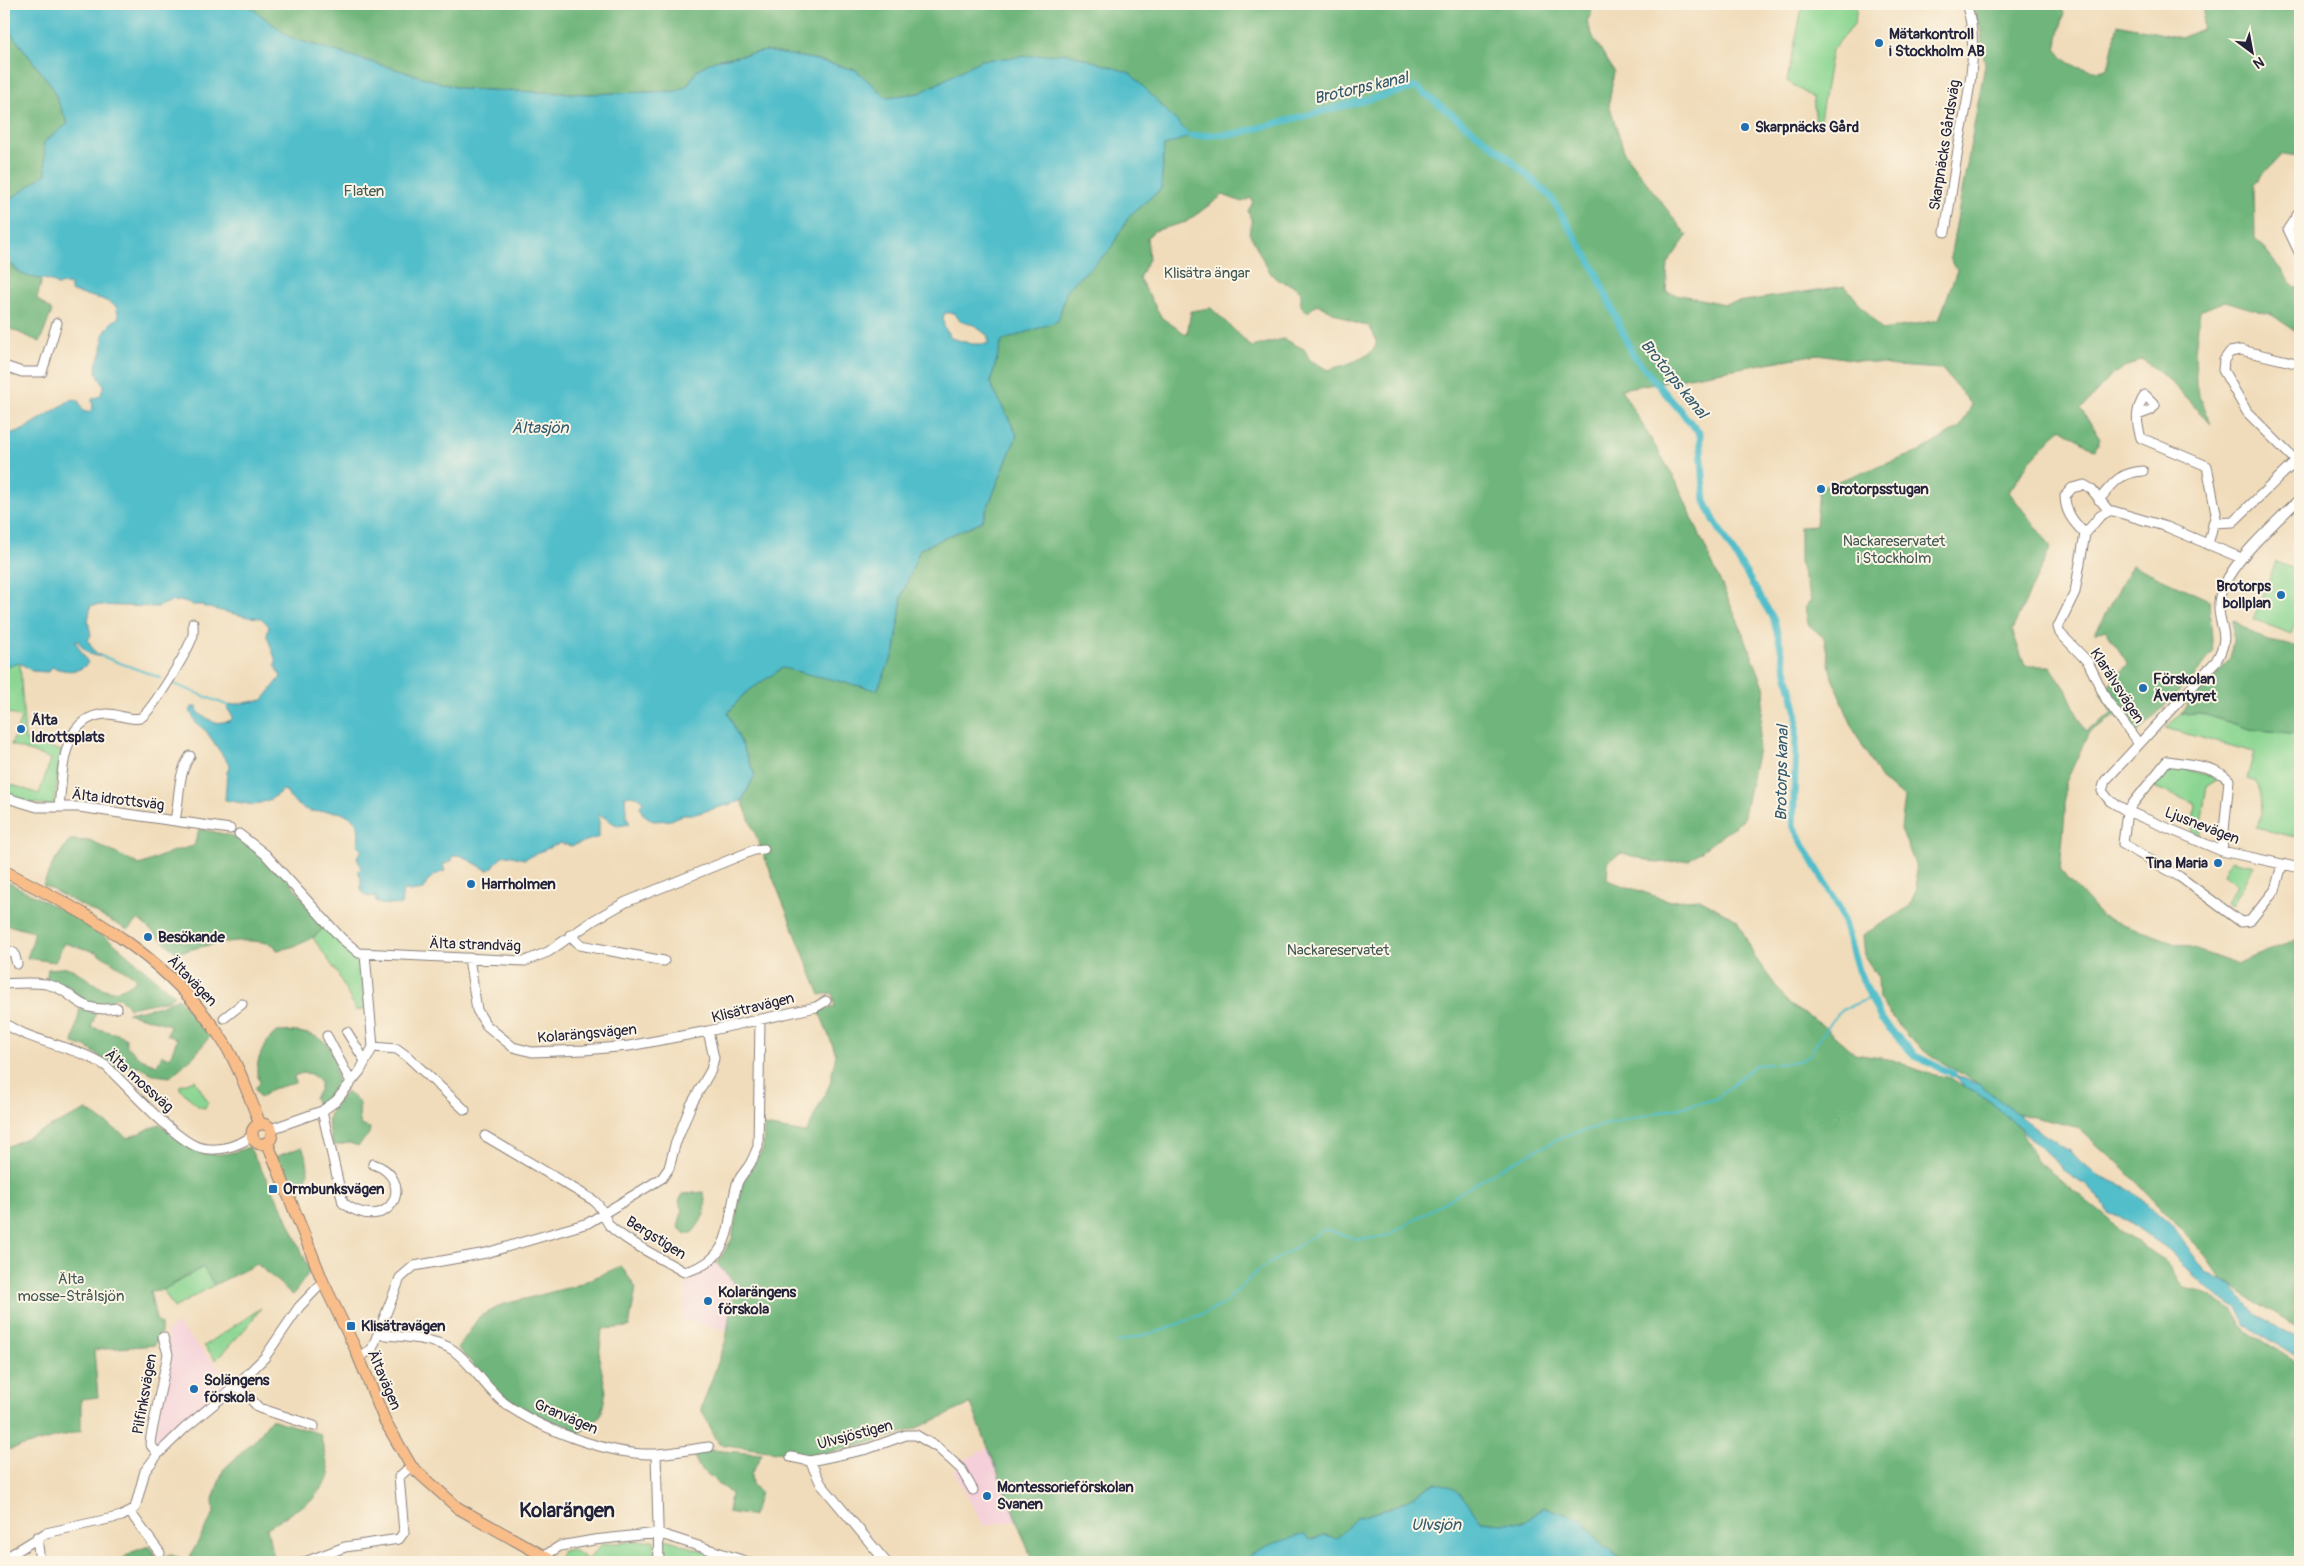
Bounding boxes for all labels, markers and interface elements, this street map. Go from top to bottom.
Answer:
place label: Mätarkontroll i Stockholm AB [1889,25,1985,61]
north arrow [2226,28,2276,78]
marker: Mätarkontroll i Stockholm AB [1873,37,1885,49]
text: N [2250,53,2267,72]
water label: Brotorps kanal [1312,67,1412,109]
street label: Skarpnäcks Gårdsväg [1925,78,1965,212]
place label: Skarpnäcks Gård [1755,118,1859,137]
marker: Skarpnäcks Gård [1739,121,1751,133]
park label: Flaten [344,182,384,201]
park label: Klisätra ängar [1164,264,1251,283]
water label: Brotorps kanal [1636,335,1713,424]
water label: Ältasjön [511,418,569,438]
place label: Brotorpsstugan [1831,480,1929,499]
marker: Brotorpsstugan [1815,483,1827,495]
park label: Nackareservatet i Stockholm [1843,532,1946,568]
place label: Brotorps bollplan [2216,577,2272,613]
marker: Brotorps bollplan [2275,589,2287,601]
street label: Klarälvsvägen [2086,645,2148,727]
place label: Förskolan Äventyret [2153,670,2217,706]
marker: Förskolan Äventyret [2137,682,2149,694]
place label: Älta Idrottsplats [31,711,105,747]
marker: Älta Idrottsplats [15,723,27,735]
water label: Brotorps kanal [1771,723,1793,821]
street label: Älta idrottsväg [71,785,165,815]
street label: Ljusnevägen [2162,803,2242,849]
place label: Tina Maria [2145,854,2208,873]
marker: Tina Maria [2212,857,2224,869]
place label: Harrholmen [481,875,556,894]
marker: Harrholmen [465,878,477,890]
place label: Besökande [158,928,226,947]
marker: Besökande [142,931,154,943]
street label: Älta strandväg [429,934,521,956]
park label: Nackareservatet [1287,941,1390,960]
street label: Ältavägen [163,951,221,1011]
street label: Klisätravägen [710,989,796,1027]
street label: Kolarängsvägen [536,1020,638,1048]
street label: Älta mossväg [101,1045,177,1117]
place label: Ormbunksvägen [283,1180,385,1199]
marker: Ormbunksvägen [267,1183,279,1195]
street label: Bergstigen [622,1212,690,1264]
park label: Älta mosse-Strålsjön [18,1270,124,1306]
place label: Kolarängens förskola [718,1283,796,1319]
marker: Kolarängens förskola [702,1295,714,1307]
place label: Klisätravägen [361,1317,446,1336]
marker: Klisätravägen [345,1320,357,1332]
street label: Ältavägen [363,1347,405,1413]
street label: Pilfinksvägen [129,1352,161,1436]
place label: Solängens förskola [204,1371,270,1407]
marker: Solängens förskola [188,1383,200,1395]
street label: Granvägen [531,1395,601,1439]
street label: Ulvsjöstigen [815,1416,895,1454]
place label: Montessorieförskolan Svanen [997,1478,1134,1514]
marker: Montessorieförskolan Svanen [981,1490,993,1502]
district label: Kolarängen [519,1498,615,1523]
water label: Ulvsjön [1411,1515,1462,1535]

